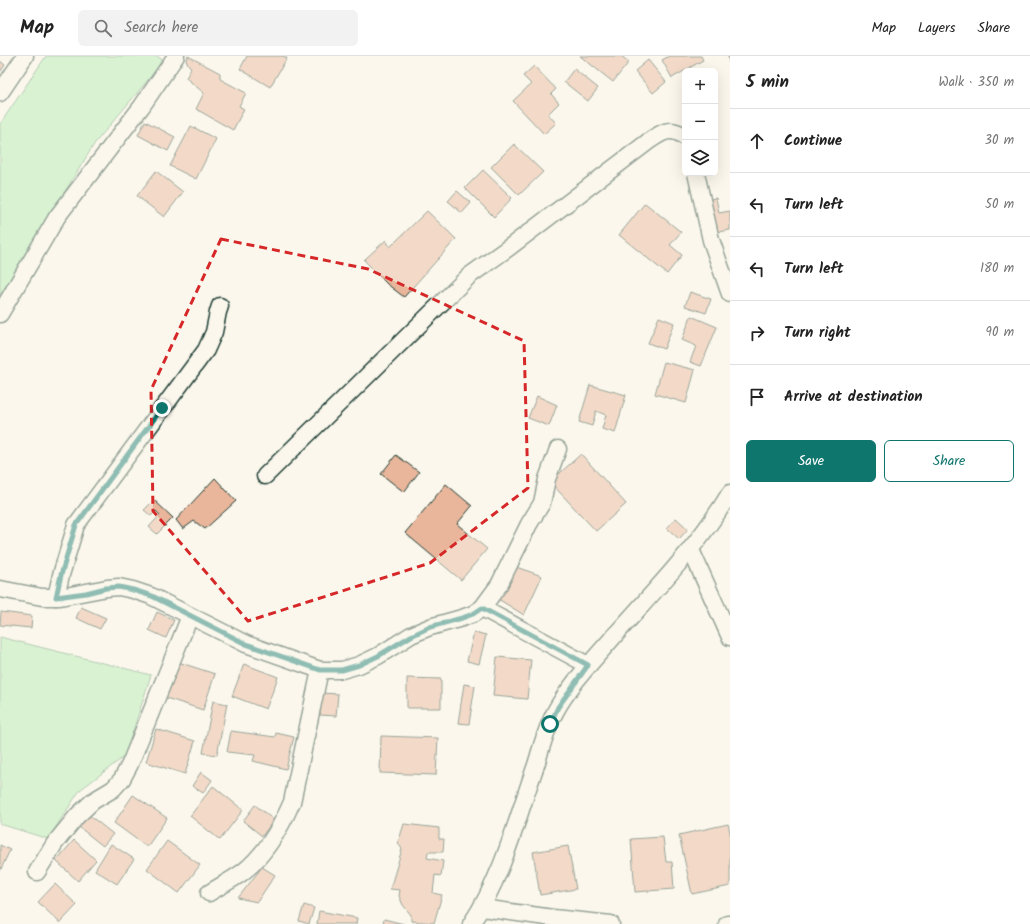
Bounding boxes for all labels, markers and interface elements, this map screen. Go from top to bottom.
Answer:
search box [78,10,358,46]
text: Map [20,13,54,43]
text: Search here [124,16,198,40]
icon: search [92,17,114,39]
text: Map [872,17,896,39]
text: Layers [918,17,956,39]
text: Share [978,17,1010,39]
map controls [682,68,718,176]
button: + [682,68,718,104]
text: 5 min [746,69,789,96]
text: Walk · 350 m [938,72,1014,93]
button: − [682,104,718,140]
text: Continue [784,129,842,153]
icon: ahead [746,130,768,152]
text: 30 m [985,130,1014,151]
button: layers [682,140,718,176]
text: Turn left [784,193,844,217]
icon: left [746,194,768,216]
text: 50 m [985,194,1014,215]
text: Turn left [784,257,844,281]
icon: left [746,258,768,280]
text: 180 m [980,258,1014,279]
text: Turn right [784,321,851,345]
icon: right [746,322,768,344]
text: 90 m [986,322,1014,343]
text: Arrive at destination [784,385,923,409]
icon: arrive [746,386,768,408]
route end [153,399,171,417]
button: Save [746,440,876,482]
button: Share [884,440,1014,482]
route start [541,715,559,733]

